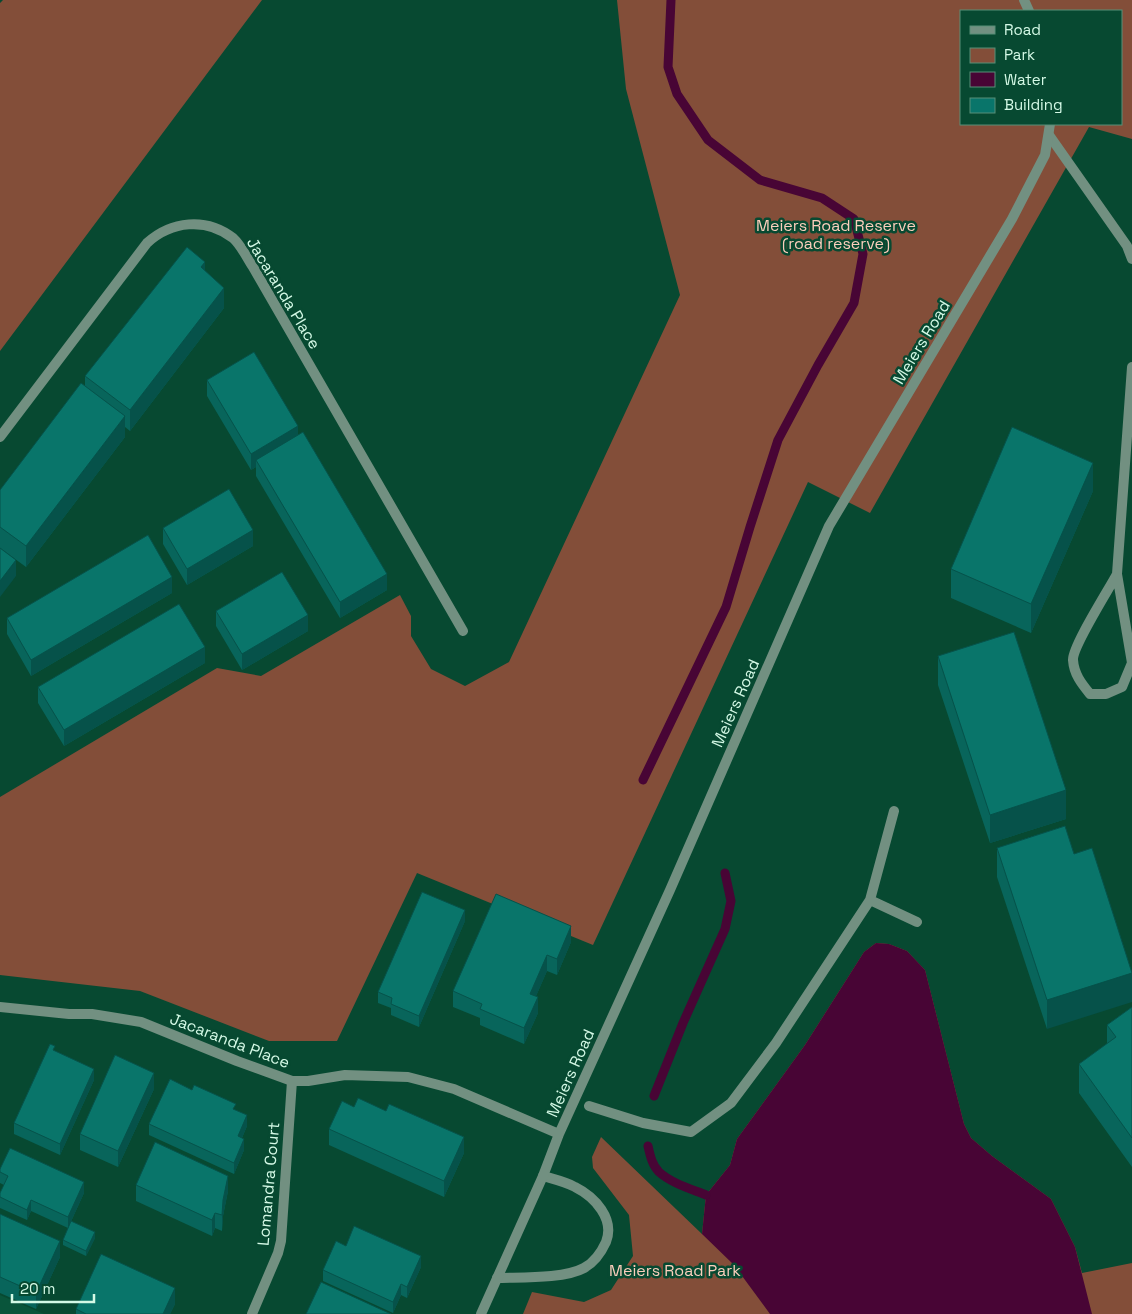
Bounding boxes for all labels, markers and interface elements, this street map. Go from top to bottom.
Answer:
legend [960,10,1122,125]
text: Road [1004,20,1041,39]
text: Park [1004,45,1035,64]
text: Water [1004,70,1047,89]
text: Building [1004,95,1063,114]
park label: Meiers Road Reserve (road reserve) [756,215,916,254]
street label: Jacaranda Place [242,234,325,353]
street label: Meiers Road [888,296,955,388]
street label: Meiers Road [707,656,764,751]
street label: Jacaranda Place [167,1008,293,1073]
street label: Meiers Road [542,1026,599,1121]
street label: Lomandra Court [253,1121,284,1247]
park label: Meiers Road Park [609,1260,741,1281]
scale bar [12,1272,95,1304]
text: 20 m [20,1279,55,1298]

